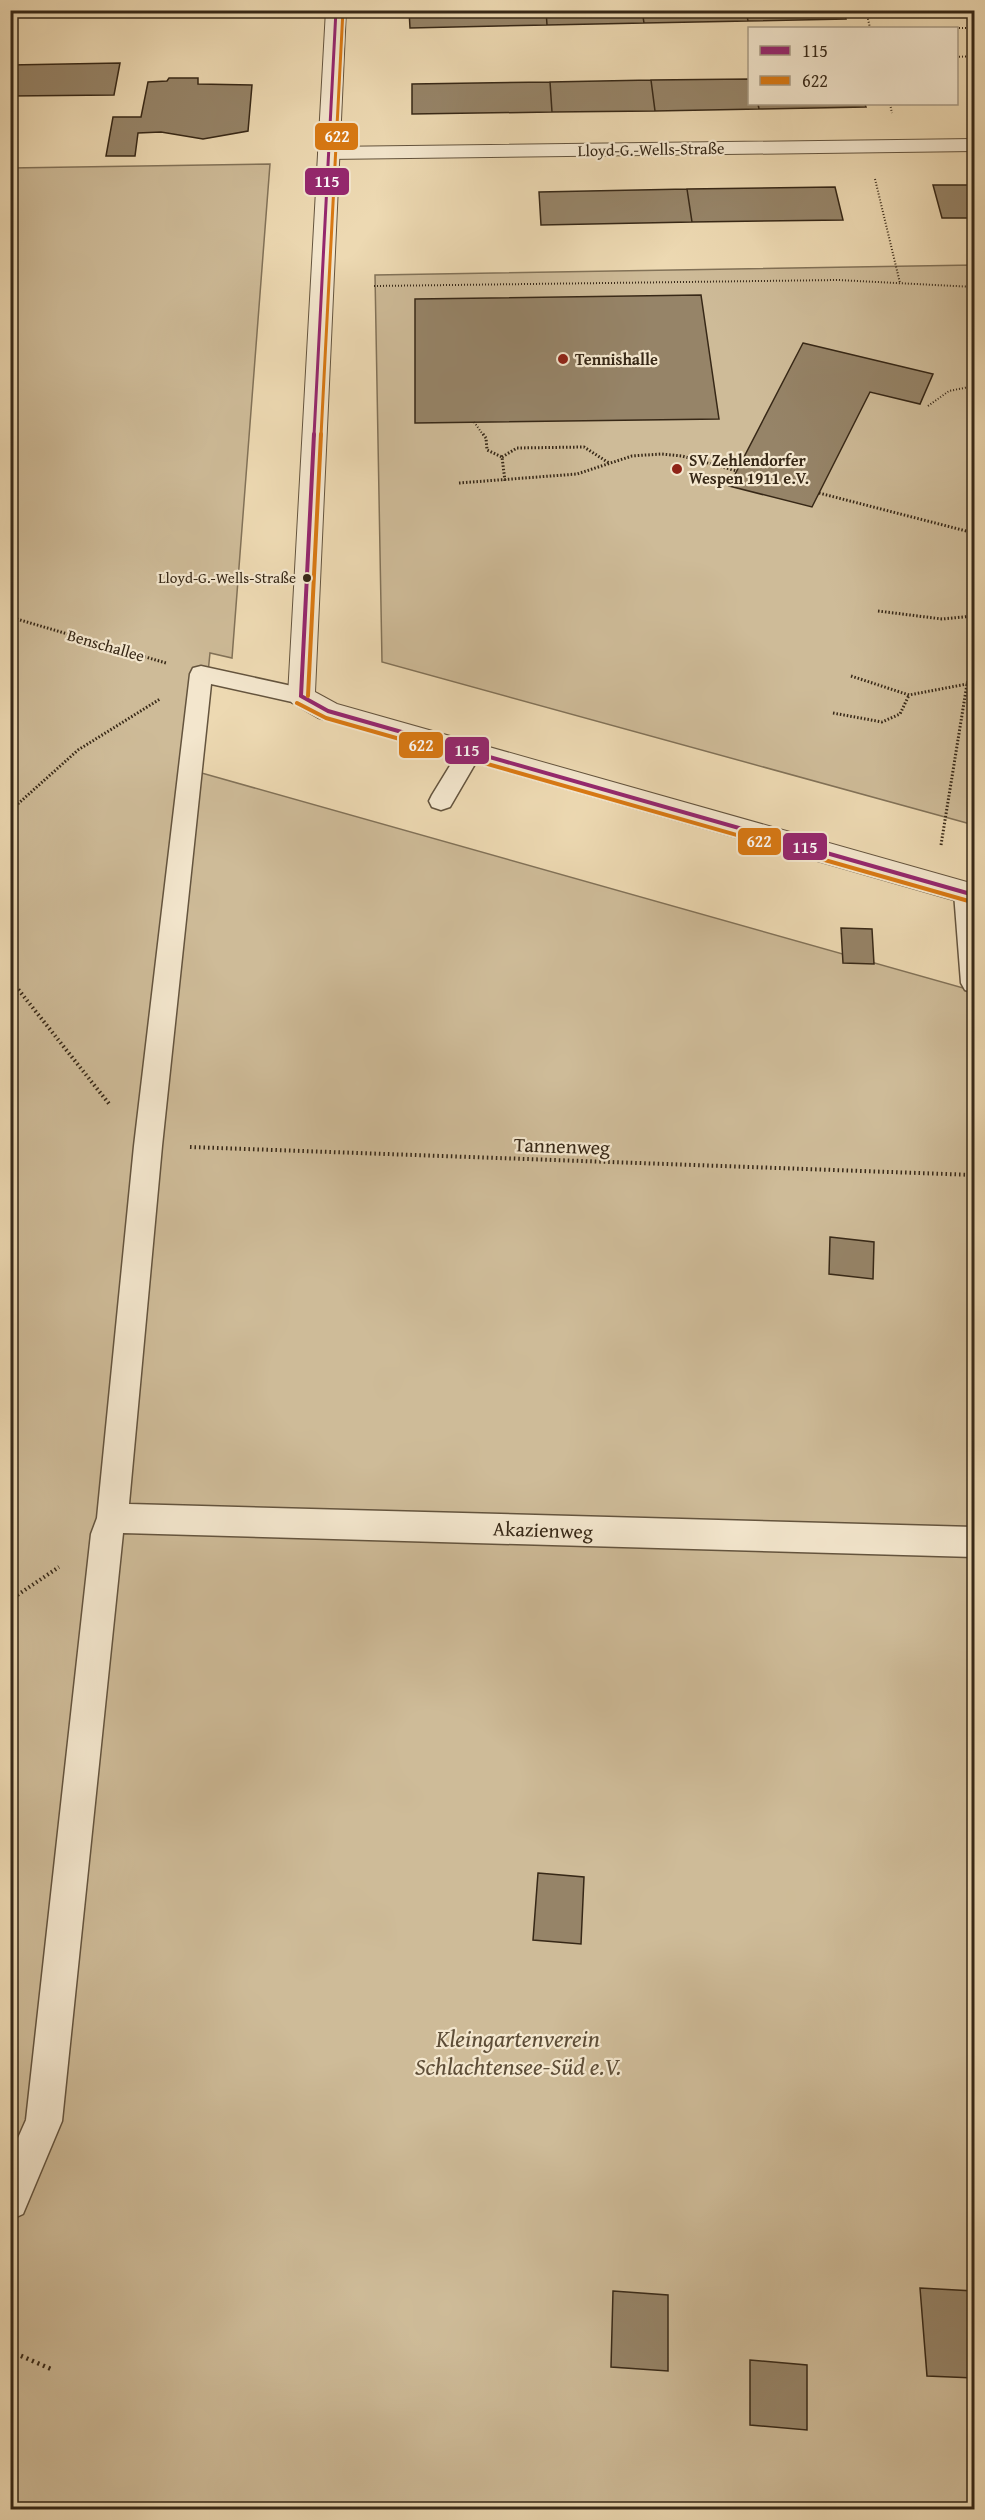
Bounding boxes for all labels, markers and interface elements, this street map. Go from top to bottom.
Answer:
legend [748,27,958,105]
text: 115 [802,37,828,64]
text: 622 [802,67,828,94]
line badge: 622 [314,122,359,151]
text: 622 [325,124,349,148]
street label: Lloyd-G.-Wells-Straße [577,136,725,162]
line badge: 115 [304,167,350,196]
text: 115 [315,169,339,193]
place label: Tennishalle [575,347,658,371]
marker: Tennishalle [556,352,570,366]
place label: SV Zehlendorfer Wespen 1911 e.V. [689,448,809,490]
marker: SV Zehlendorfer Wespen 1911 e.V. [670,462,684,476]
place label: Lloyd-G.-Wells-Straße [158,567,296,588]
marker: Lloyd-G.-Wells-Straße [301,572,313,584]
street label: Benschallee [65,623,147,667]
line badge: 622 [398,731,444,759]
text: 622 [409,733,433,757]
line badge: 115 [444,736,490,765]
text: 115 [455,738,479,762]
line badge: 622 [737,827,782,856]
text: 622 [747,829,771,853]
line badge: 115 [782,832,828,861]
text: 115 [793,835,817,859]
street label: Tannenweg [513,1129,611,1162]
street label: Akazienweg [493,1513,593,1546]
park label: Kleingartenverein Schlachtensee-Süd e.V. [415,2021,621,2084]

